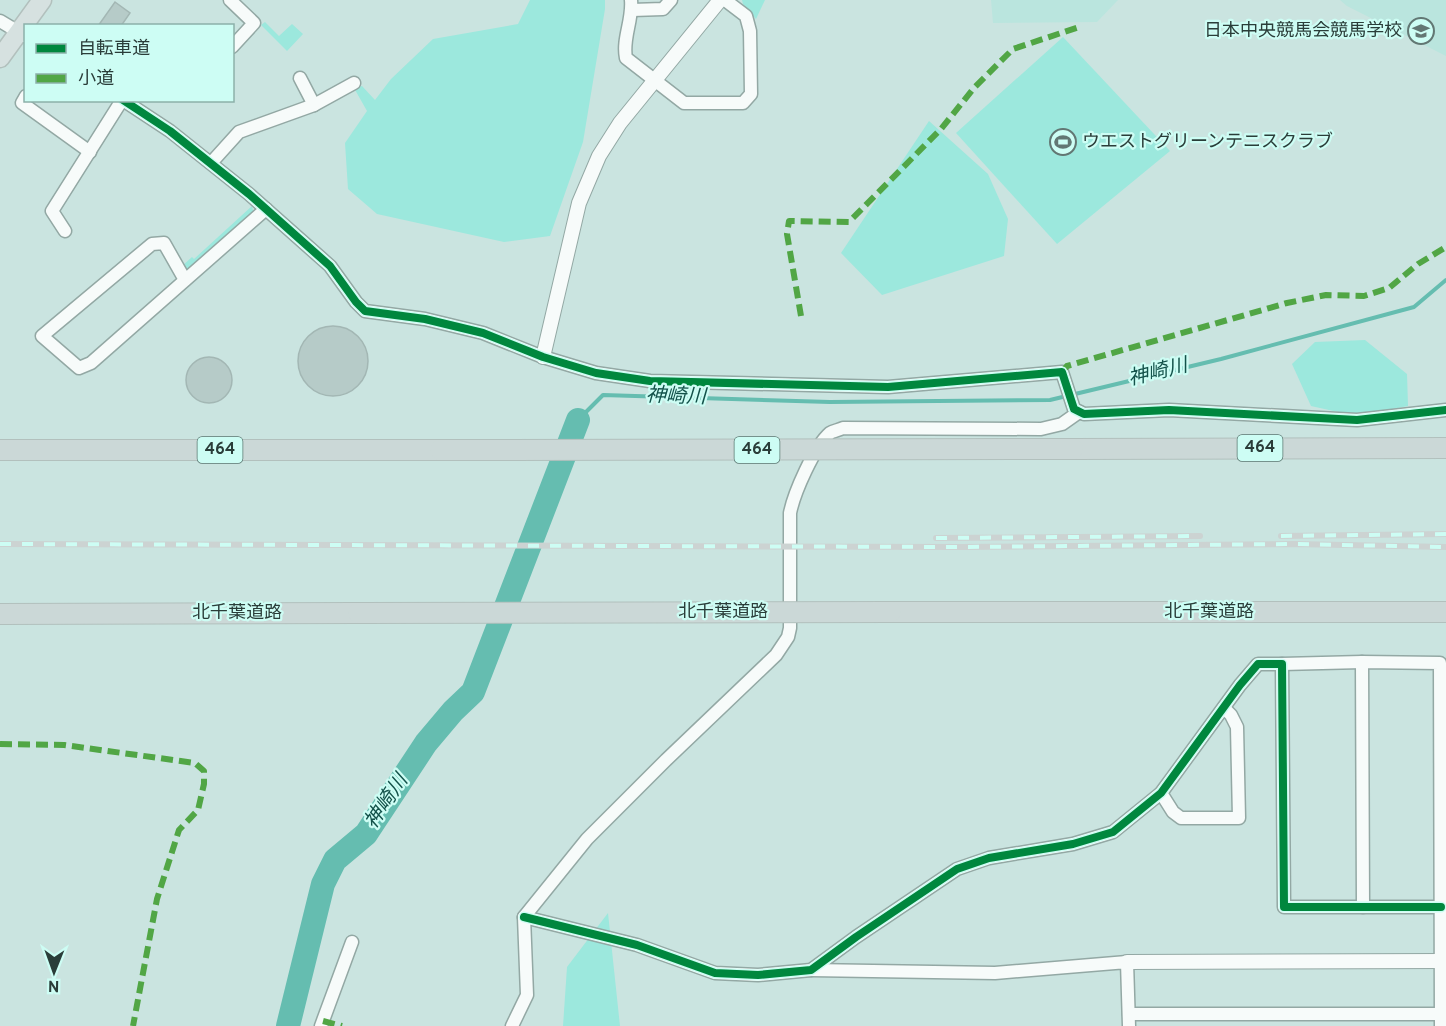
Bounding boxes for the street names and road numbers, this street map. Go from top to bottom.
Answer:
road number: 464 [1238,435,1282,461]
road number: 464 [198,437,242,463]
road number: 464 [734,437,780,463]
street label: 北千葉道路 [678,601,768,624]
street label: 北千葉道路 [1164,601,1254,624]
street label: 北千葉道路 [192,602,282,625]

